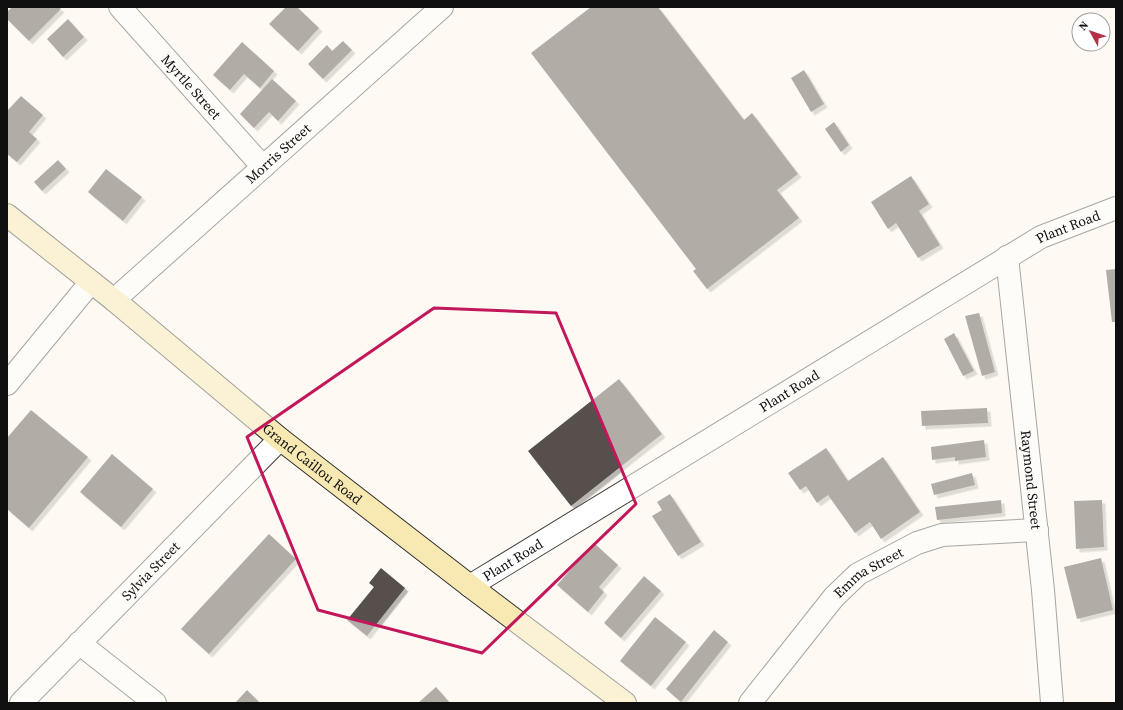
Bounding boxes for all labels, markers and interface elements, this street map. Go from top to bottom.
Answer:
north arrow [1071,12,1111,52]
text: N [1075,18,1092,34]
street label: Myrtle Street [157,50,226,124]
street label: Morris Street [241,118,316,188]
street label: Plant Road [1032,205,1103,248]
street label: Plant Road [755,365,823,417]
street label: Grand Caillou Road [258,419,366,509]
street label: Raymond Street [1016,429,1046,531]
street label: Plant Road [479,534,547,586]
street label: Sylvia Street [117,537,185,605]
street label: Emma Street [829,542,907,602]

